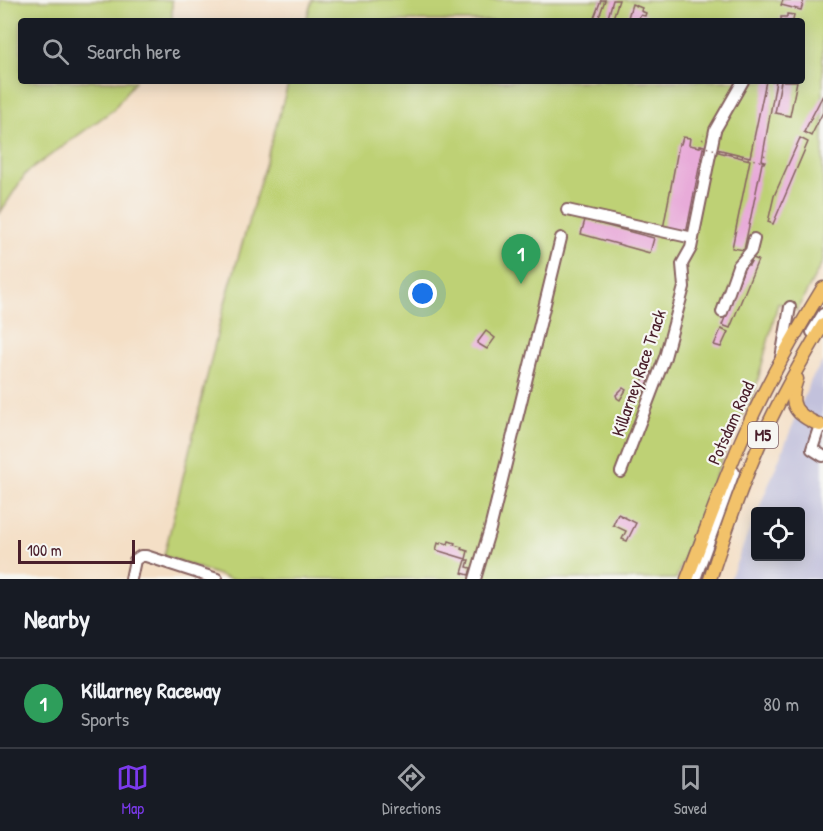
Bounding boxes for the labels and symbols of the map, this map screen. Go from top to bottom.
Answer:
pin: 1 [502,234,540,284]
your location [408,279,437,308]
street label: Killarney Race Track [605,306,672,440]
street label: Potsdam Road [701,377,760,469]
road number: M5 [748,422,778,448]
scale bar [18,537,135,564]

